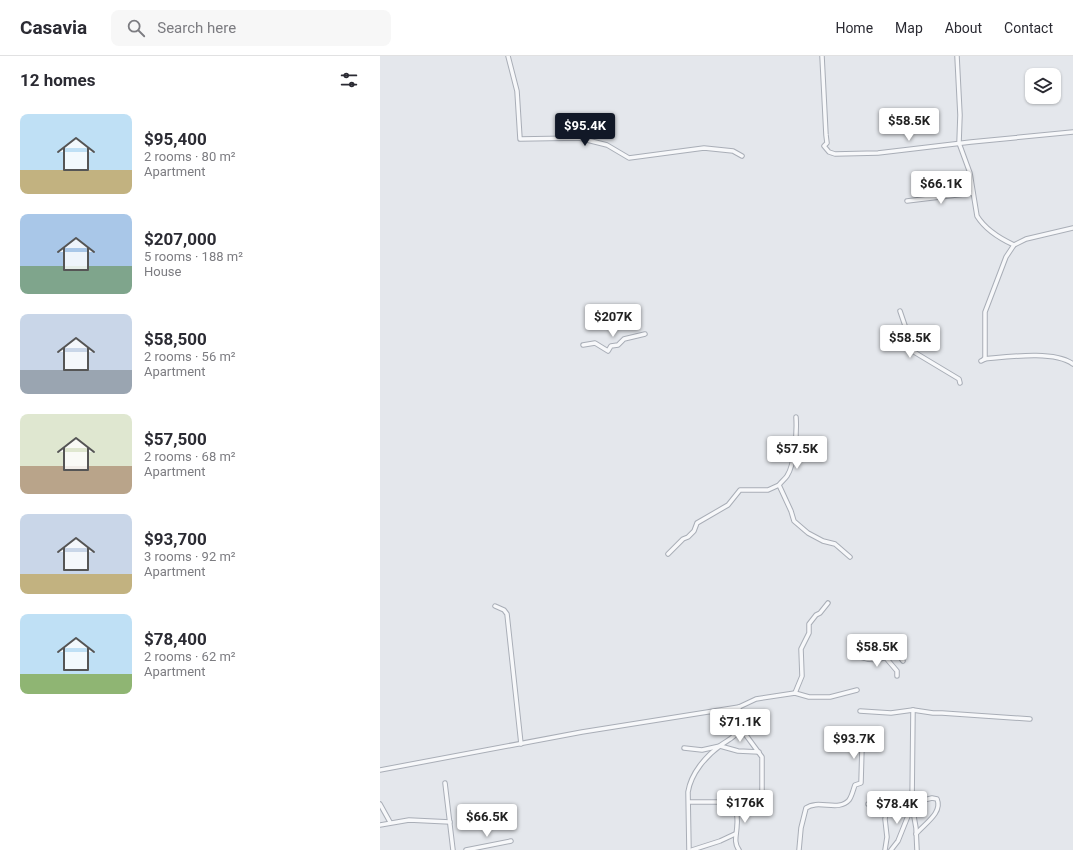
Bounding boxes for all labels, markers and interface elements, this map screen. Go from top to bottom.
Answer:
search box [111,10,391,46]
text: Casavia [20,16,87,39]
icon: search [125,17,147,39]
text: Search here [157,19,236,37]
text: Home [835,20,873,36]
text: Map [895,20,923,36]
text: About [945,20,982,36]
text: Contact [1004,20,1053,36]
map controls [1025,68,1061,104]
button: layers [1025,68,1061,104]
icon: filters [338,69,360,91]
text: 12 homes [20,70,96,90]
pin: $58.5K [876,108,942,142]
pin: $95.4K [552,113,618,147]
text: $58.5K [888,113,930,128]
text: $95.4K [564,118,606,133]
text: $95,400 [144,129,207,149]
icon: home [52,130,100,178]
text: 2 rooms · 80 m² [144,149,236,164]
text: Apartment [144,164,206,179]
pin: $66.1K [908,171,974,205]
text: $66.1K [920,176,962,191]
text: $207,000 [144,229,216,249]
icon: home [52,230,100,278]
text: 5 rooms · 188 m² [144,249,243,264]
text: House [144,264,181,279]
pin: $207K [585,304,641,338]
text: $207K [594,309,632,324]
pin: $58.5K [877,325,943,359]
text: $58,500 [144,329,207,349]
icon: home [52,330,100,378]
text: $58.5K [889,330,931,345]
text: 2 rooms · 56 m² [144,349,236,364]
text: Apartment [144,364,206,379]
text: $57,500 [144,429,207,449]
icon: home [52,430,100,478]
pin: $57.5K [764,436,830,470]
text: $57.5K [776,441,818,456]
text: 2 rooms · 68 m² [144,449,236,464]
text: Apartment [144,464,206,479]
text: $93,700 [144,529,207,549]
icon: home [52,530,100,578]
text: 3 rooms · 92 m² [144,549,236,564]
text: Apartment [144,564,206,579]
text: $78,400 [144,629,207,649]
icon: home [52,630,100,678]
pin: $58.5K [844,634,910,668]
text: $58.5K [856,639,898,654]
text: 2 rooms · 62 m² [144,649,236,664]
text: Apartment [144,664,206,679]
pin: $71.1K [707,709,773,743]
text: $71.1K [719,714,761,729]
pin: $93.7K [821,726,887,760]
text: $93.7K [833,731,875,746]
pin: $176K [717,790,773,824]
pin: $78.4K [864,791,930,825]
text: $176K [726,795,764,810]
text: $78.4K [876,796,918,811]
pin: $66.5K [454,804,520,838]
text: $66.5K [466,809,508,824]

